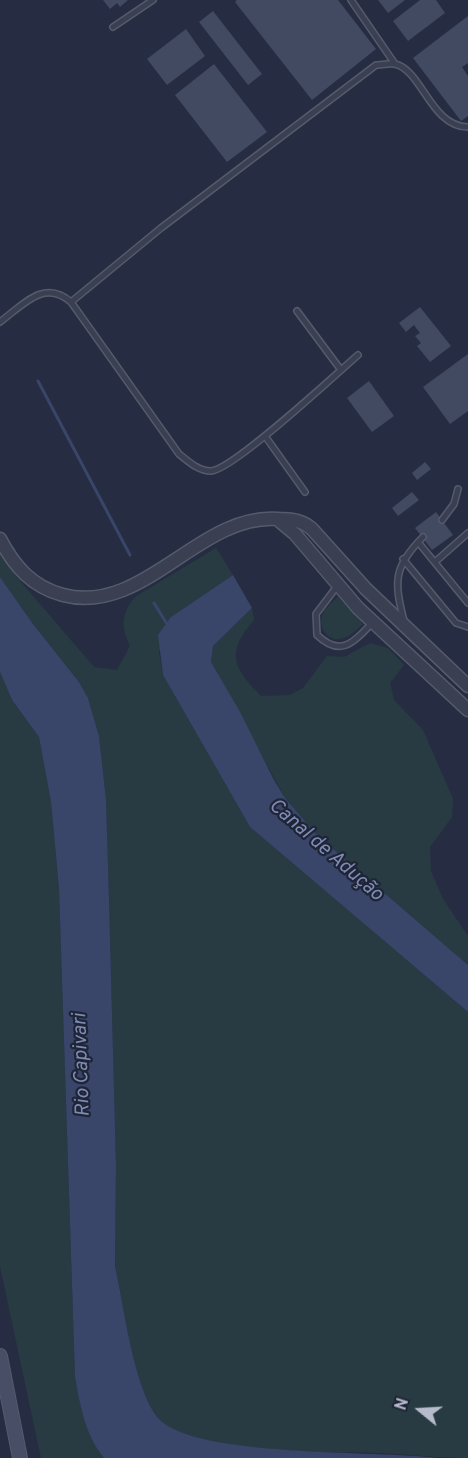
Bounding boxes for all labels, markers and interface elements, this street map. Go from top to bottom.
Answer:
water label: Canal de Adução [263,795,387,907]
water label: Rio Capivari [69,1013,97,1117]
north arrow [390,1380,450,1440]
text: N [392,1396,414,1413]

